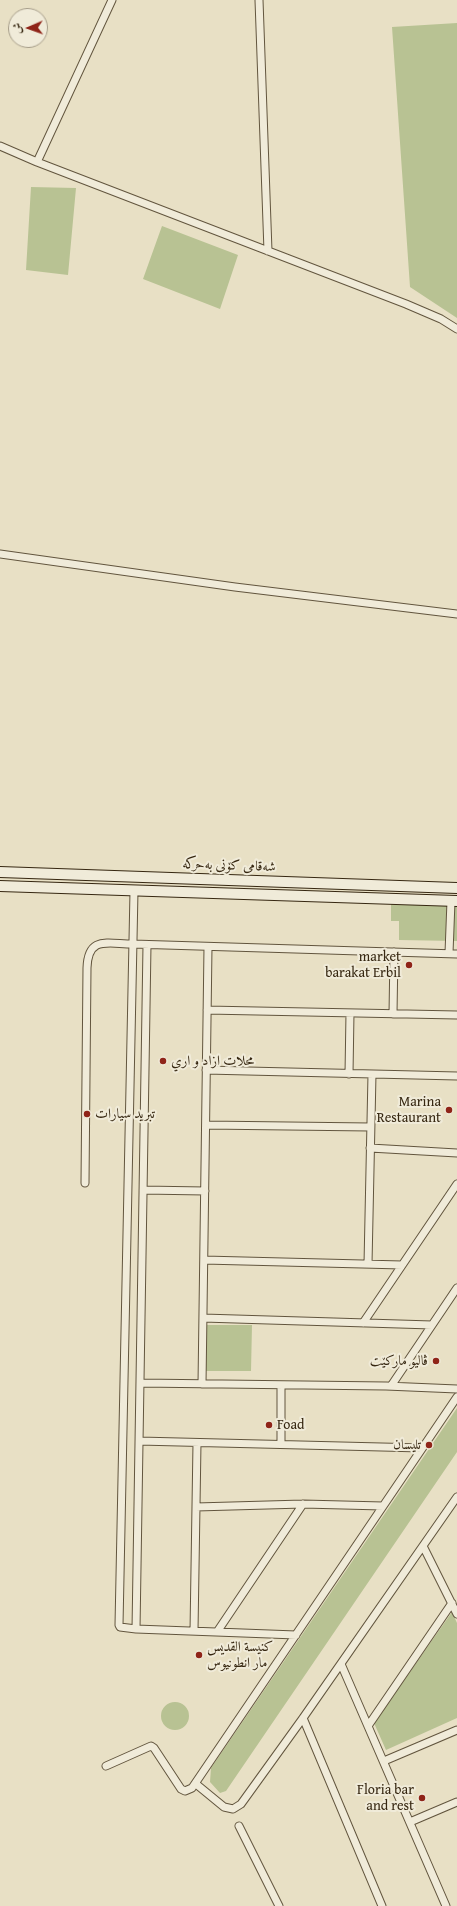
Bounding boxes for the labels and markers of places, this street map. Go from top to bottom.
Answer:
place label: market barakat Erbil [325,949,401,982]
marker: market barakat Erbil [404,960,414,970]
place label: محلات ازاد و اري [171,1053,254,1069]
marker: محلات ازاد و اري [158,1056,168,1066]
place label: Marina Restaurant [377,1094,441,1126]
marker: Marina Restaurant [444,1105,454,1115]
place label: تبريد سيارات [95,1106,155,1122]
marker: تبريد سيارات [82,1109,92,1119]
place label: ڤالیو مارکێت [370,1353,428,1369]
marker: ڤالیو مارکێت [431,1356,441,1366]
place label: Foad [277,1417,305,1433]
marker: Foad [264,1420,274,1430]
place label: تليسان [393,1437,421,1453]
marker: تليسان [424,1440,434,1450]
place label: كنيسة القديس مار انطونيوس [207,1639,273,1672]
marker: كنيسة القديس مار انطونيوس [194,1650,204,1660]
place label: Floria bar and rest [357,1782,414,1814]
marker: Floria bar and rest [417,1793,427,1803]

